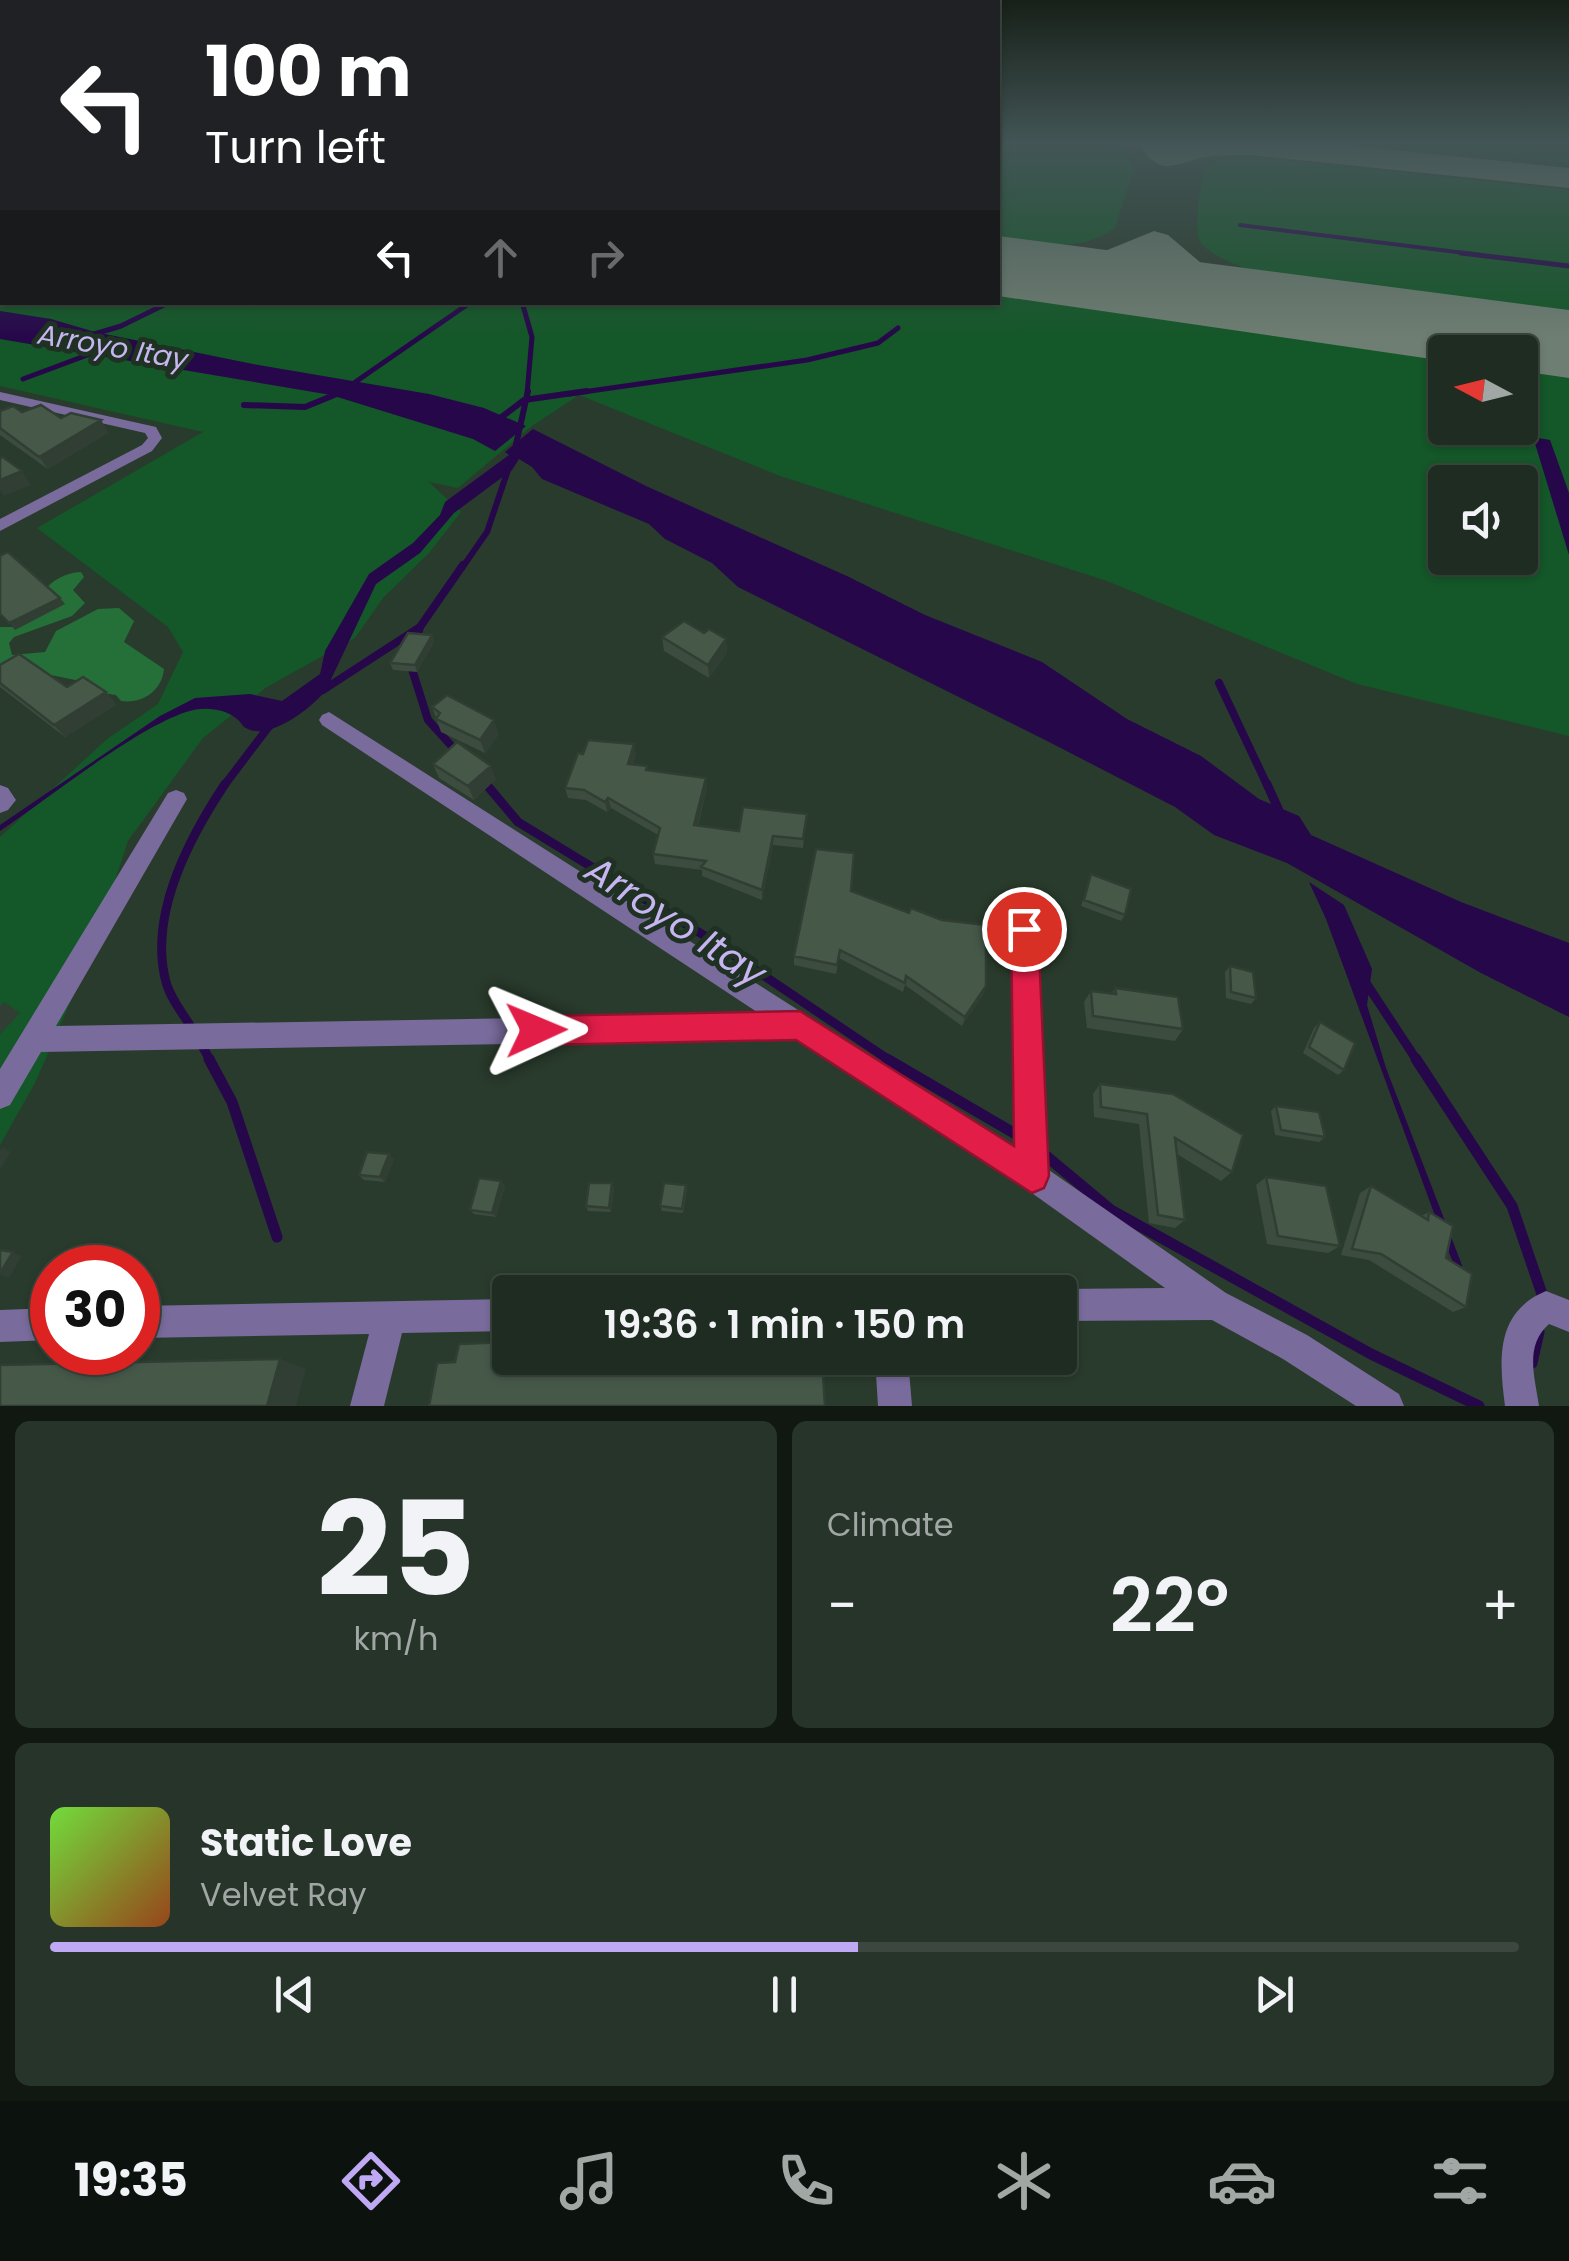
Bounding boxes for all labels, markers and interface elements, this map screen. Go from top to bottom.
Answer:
text: 100 m [205,22,412,121]
icon: left [40,40,170,170]
text: Turn left [205,116,386,179]
icon: left [368,230,423,285]
icon: ahead [473,230,528,285]
icon: right [578,230,633,285]
water label: Arroyo Itay [34,314,192,380]
north arrow [1428,335,1538,445]
map controls [1428,335,1538,575]
button: sound [1428,465,1538,575]
water label: Arroyo Itay [575,842,778,1000]
pin [982,887,1067,972]
icon: arrive [997,902,1052,957]
position arrow [484,978,588,1082]
speed limit sign: 30 [30,1245,160,1375]
text: 19:36 · 1 min · 150 m [604,1298,965,1351]
text: 25 [317,1458,475,1641]
text: Climate [827,1502,954,1547]
text: 22° [1110,1553,1229,1658]
text: − [827,1567,857,1644]
text: + [1481,1567,1519,1644]
text: km/h [353,1616,439,1661]
text: Static Love [200,1816,412,1869]
text: Velvet Ray [200,1872,366,1917]
icon: previous [267,1967,322,2022]
icon: pause [757,1967,812,2022]
icon: next [1247,1967,1302,2022]
icon: directions [336,2146,406,2216]
icon: music [554,2146,624,2216]
icon: phone [771,2146,841,2216]
icon: climate [989,2146,1059,2216]
icon: car [1207,2146,1277,2216]
icon: filters [1425,2146,1495,2216]
text: 19:35 [74,2149,188,2212]

